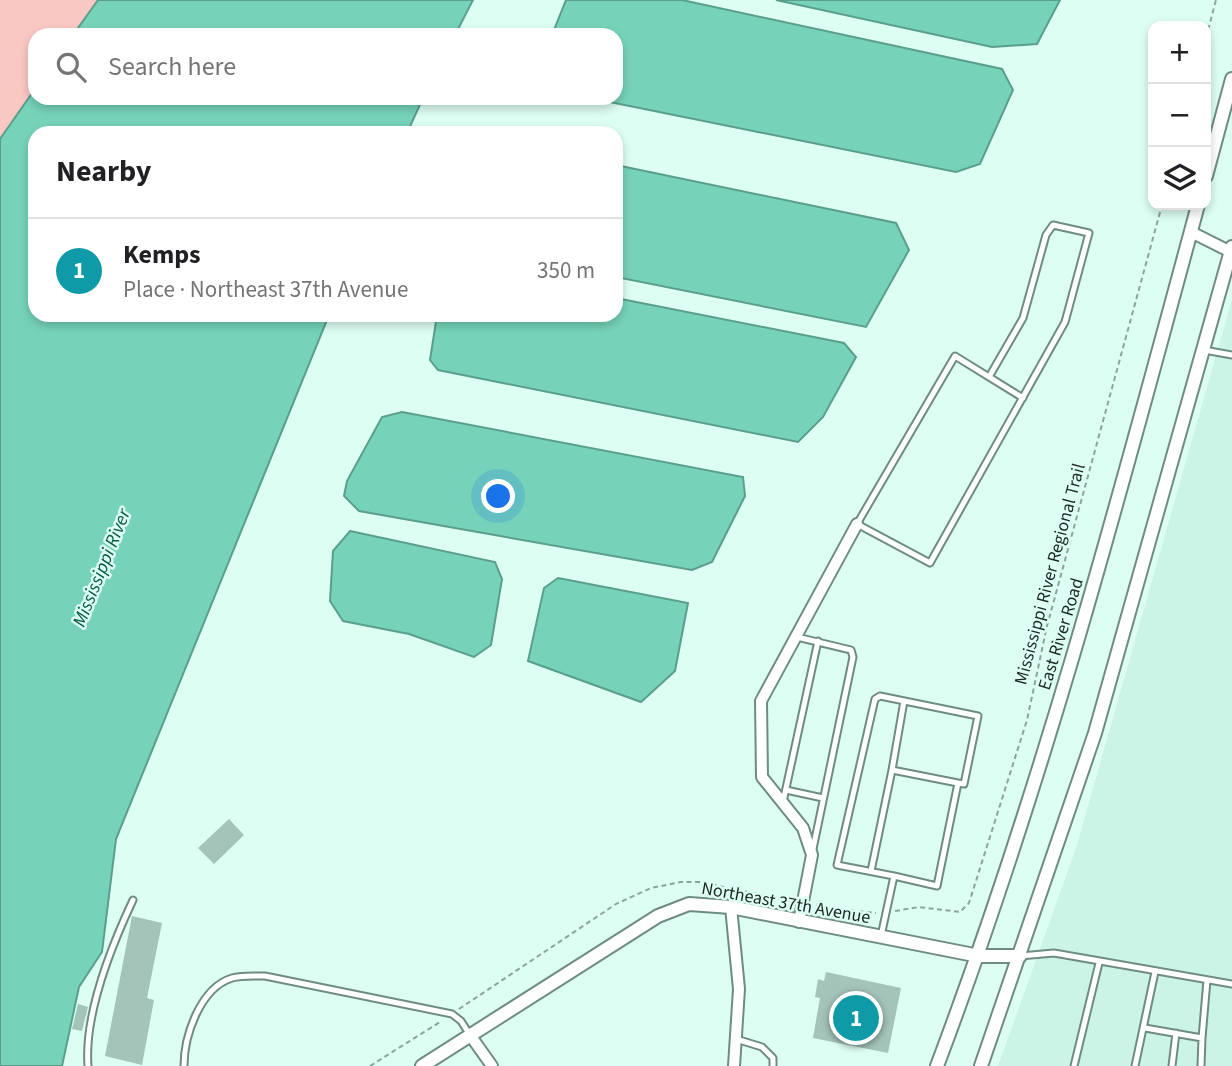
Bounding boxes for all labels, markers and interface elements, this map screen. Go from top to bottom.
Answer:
map controls [1148,21,1211,210]
button: + [1148,21,1211,84]
search box [28,28,623,105]
icon: search [52,48,90,86]
text: Search here [108,48,236,85]
button: − [1148,84,1211,147]
button: layers [1148,147,1211,210]
text: Nearby [56,150,151,193]
text: Kemps [123,236,201,273]
text: 1 [73,254,85,287]
text: 350 m [537,254,595,287]
text: Place · Northeast 37th Avenue [123,273,408,306]
street label: Mississippi River Regional Trail [1008,461,1092,687]
your location [481,479,515,513]
water label: Mississippi River [66,504,139,631]
street label: East River Road [1032,575,1090,693]
street label: Northeast 37th Avenue [700,876,872,930]
pin: 1 [833,992,879,1044]

